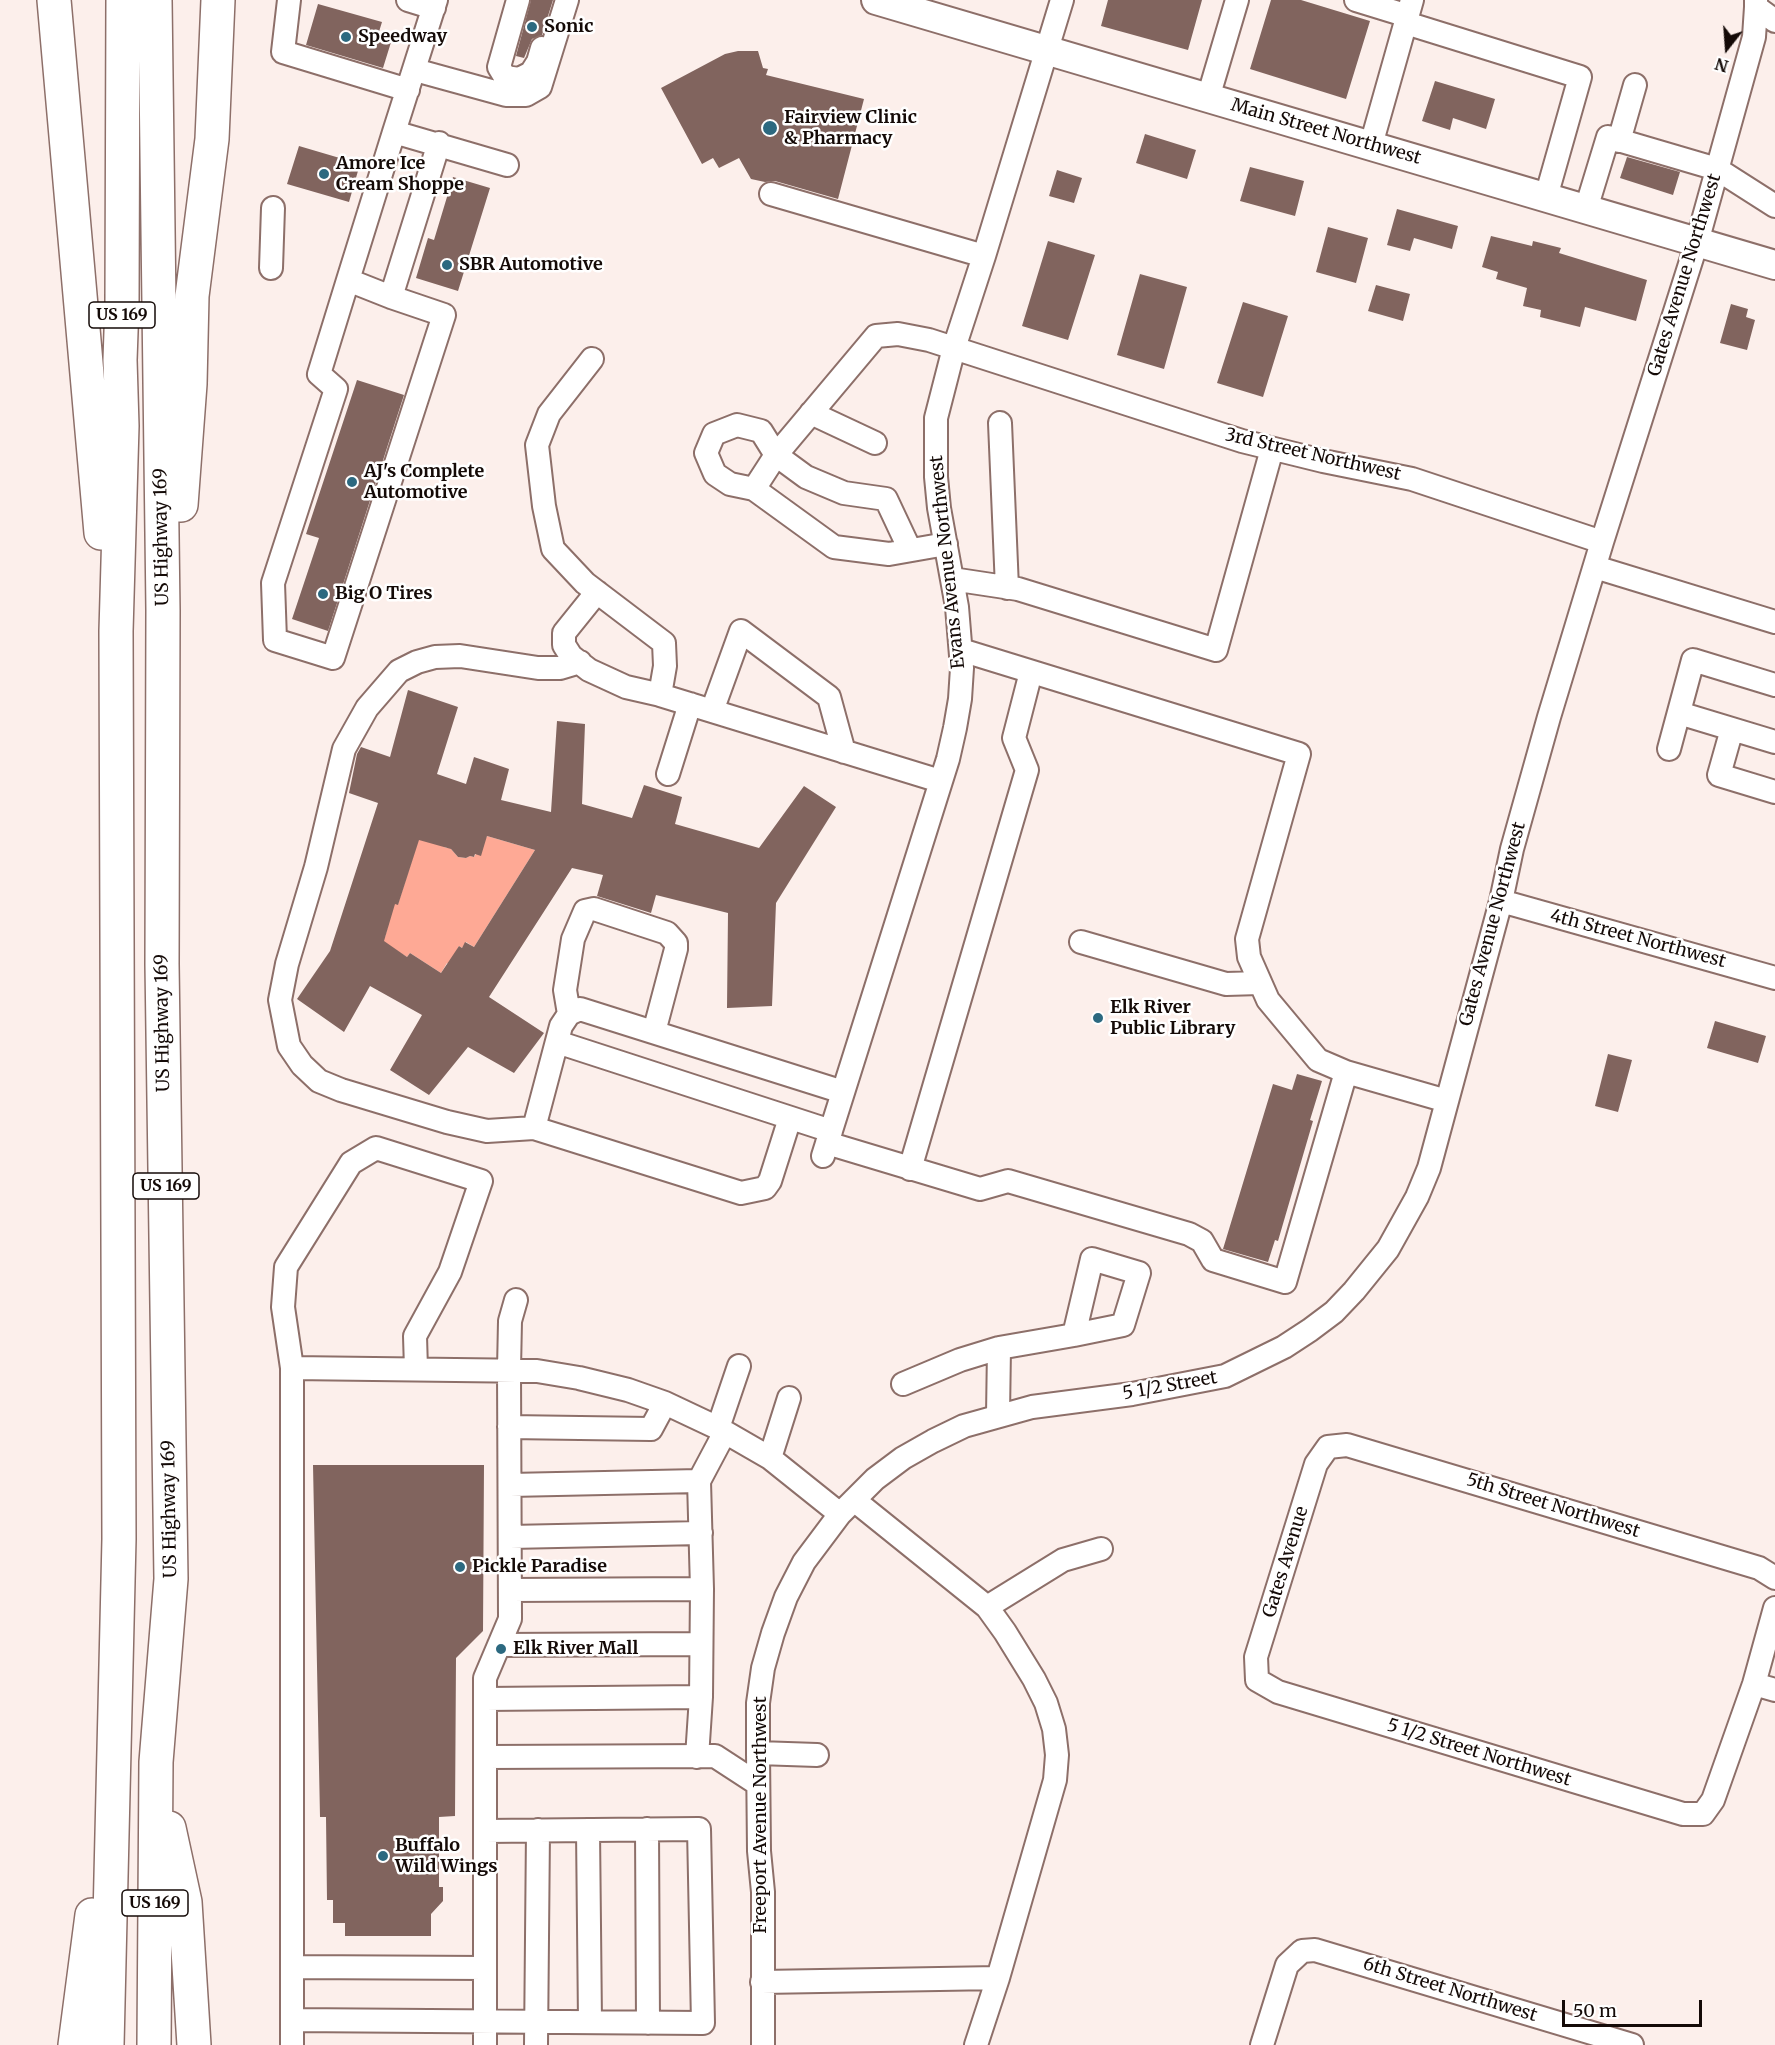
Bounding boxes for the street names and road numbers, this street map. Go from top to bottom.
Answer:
street label: Main Street Northwest [1229,95,1423,169]
street label: Gates Avenue Northwest [1644,171,1726,379]
road number: US 169 [89,302,155,328]
street label: 3rd Street Northwest [1223,424,1403,486]
street label: Evans Avenue Northwest [926,454,970,670]
street label: US Highway 169 [150,468,174,606]
street label: Gates Avenue Northwest [1455,819,1531,1029]
street label: 4th Street Northwest [1548,905,1728,973]
street label: US Highway 169 [151,954,175,1092]
road number: US 169 [133,1173,199,1199]
street label: 5 1/2 Street [1121,1367,1219,1405]
street label: US Highway 169 [158,1440,182,1578]
street label: 5th Street Northwest [1464,1469,1642,1543]
street label: Gates Avenue [1259,1504,1313,1620]
street label: Freeport Avenue Northwest [750,1696,772,1934]
street label: 5 1/2 Street Northwest [1384,1715,1574,1791]
road number: US 169 [122,1890,188,1916]
street label: 6th Street Northwest [1360,1953,1540,2027]

